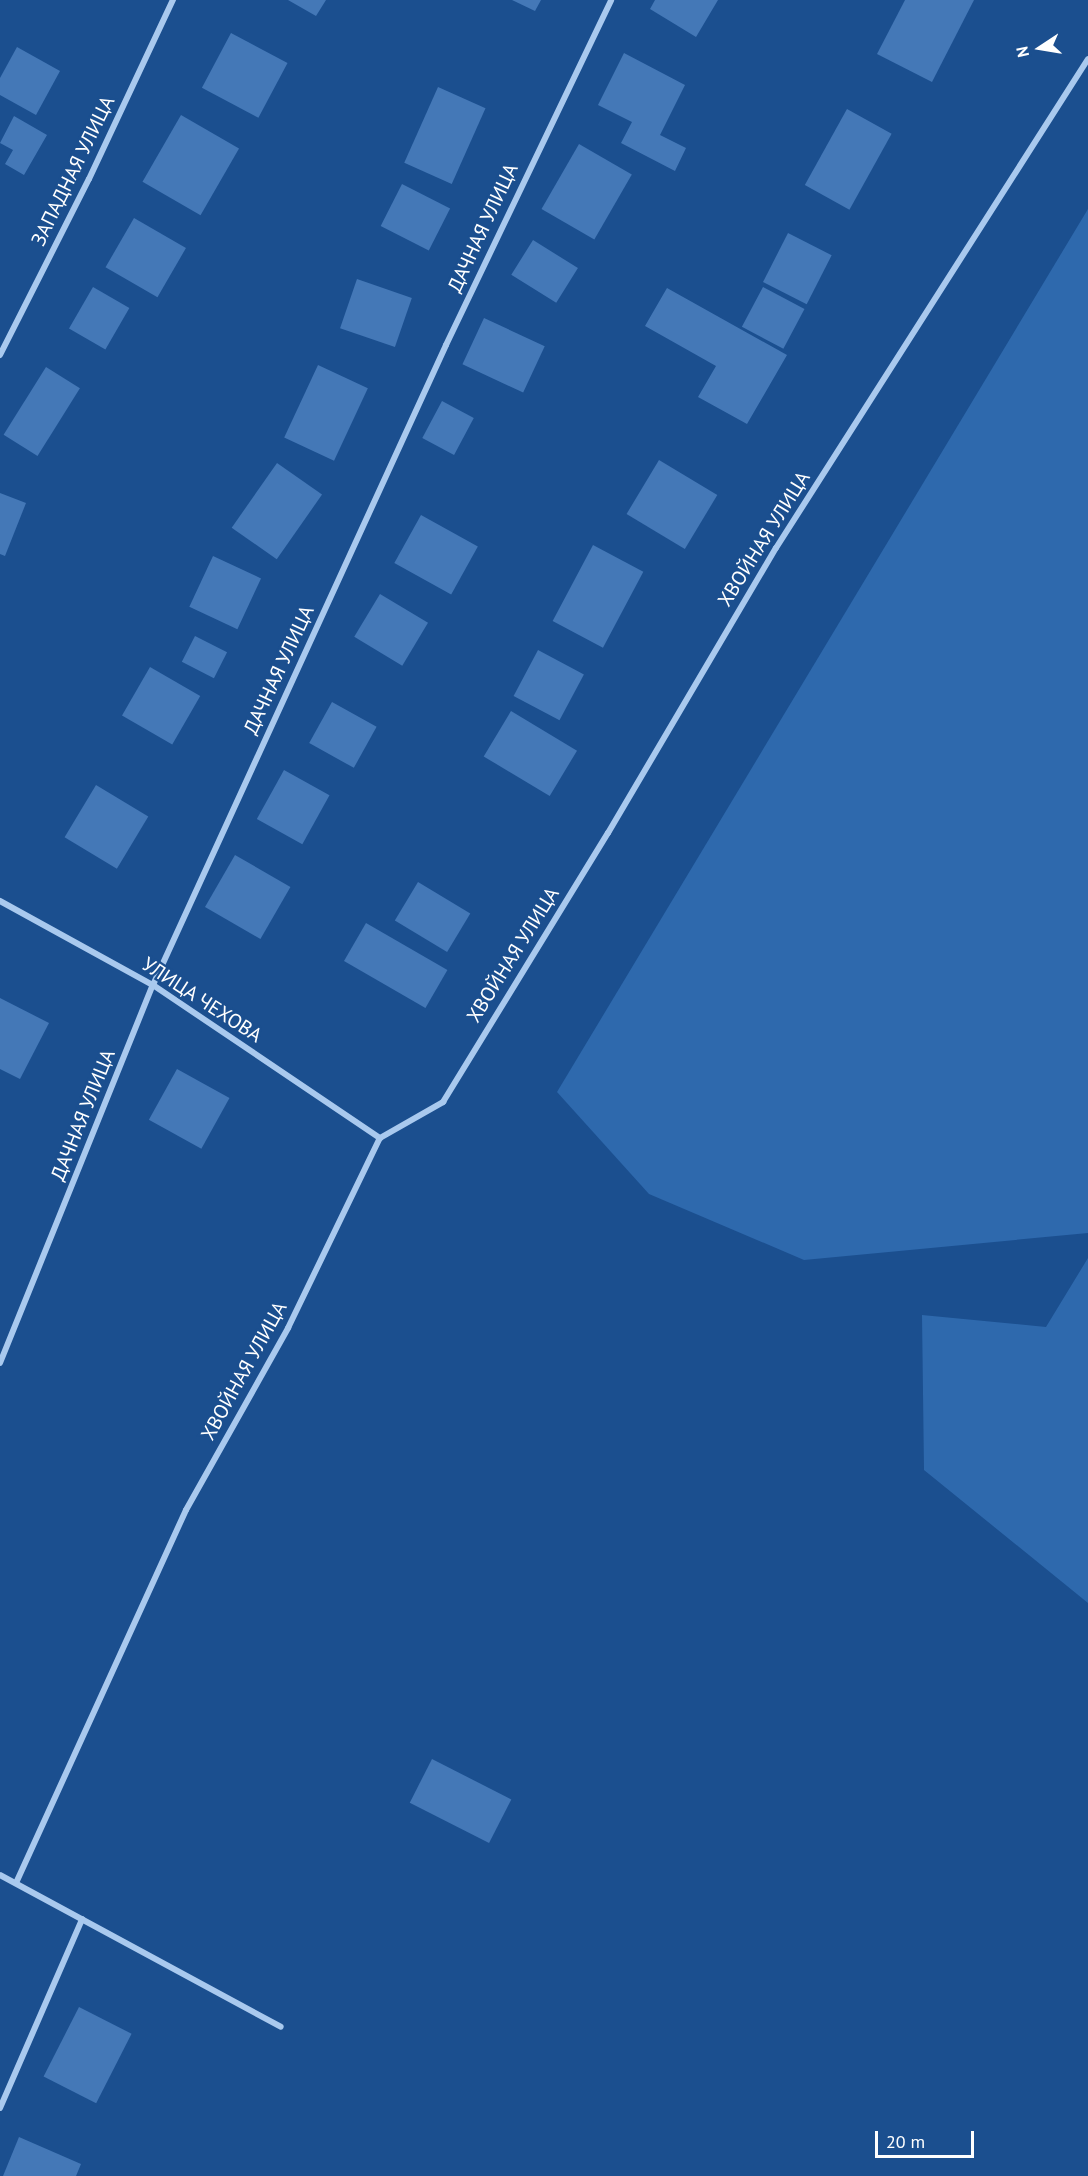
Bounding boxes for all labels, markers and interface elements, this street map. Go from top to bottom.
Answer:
north arrow [1010,18,1070,78]
text: N [1012,45,1033,59]
street label: ЗАПАДНАЯ УЛИЦА [26,92,120,250]
street label: ДАЧНАЯ УЛИЦА [443,160,523,296]
street label: ХВОЙНАЯ УЛИЦА [713,467,815,611]
street label: ДАЧНАЯ УЛИЦА [239,602,319,738]
street label: ХВОЙНАЯ УЛИЦА [462,883,564,1027]
street label: УЛИЦА ЧЕХОВА [137,952,267,1048]
street label: ДАЧНАЯ УЛИЦА [46,1046,120,1184]
street label: ХВОЙНАЯ УЛИЦА [196,1297,292,1445]
scale bar [878,2119,977,2157]
text: 20 m [886,2130,925,2153]

